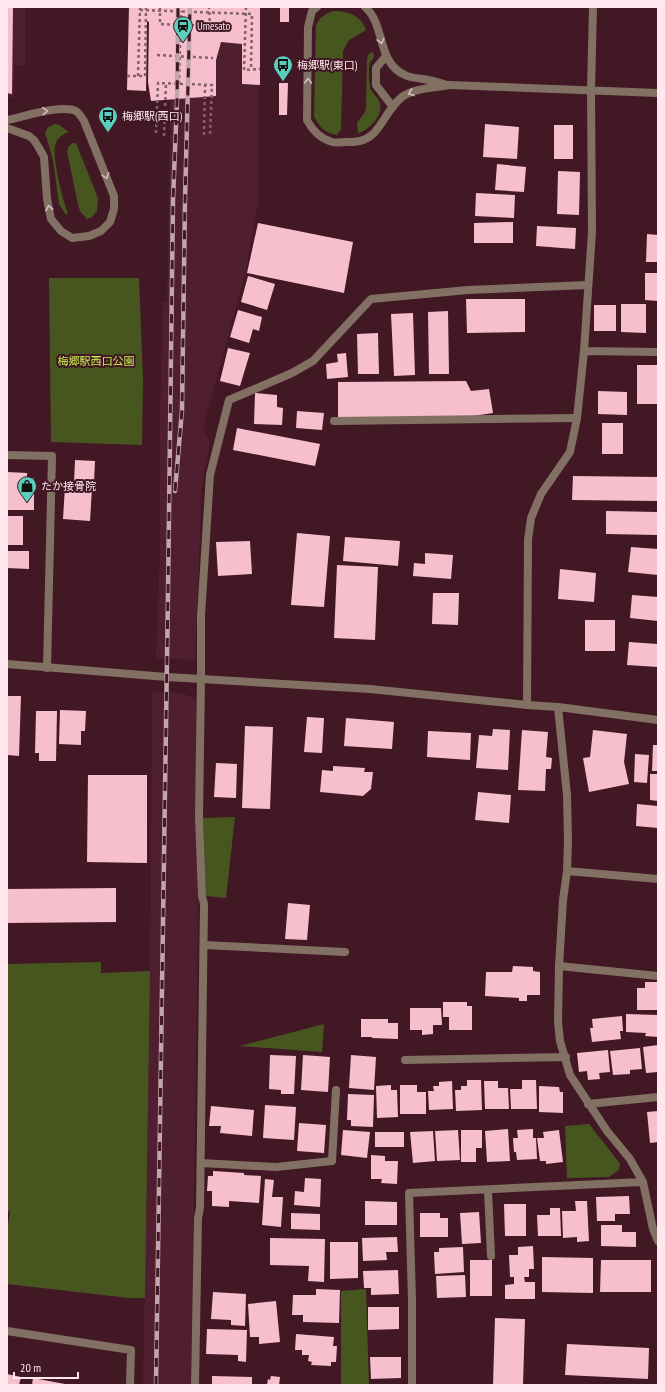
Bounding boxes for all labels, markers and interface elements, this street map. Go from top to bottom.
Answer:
station icon: Umesato [172,15,194,43]
place label: Umesato [197,19,230,33]
one-way arrow [376,38,385,45]
bus stop icon: 梅郷駅(東口) [272,54,294,82]
place label: 梅郷駅(東口) [297,58,358,72]
one-way arrow [303,78,312,84]
one-way arrow [408,88,415,97]
bus stop icon: 梅郷駅(西口) [97,105,119,133]
one-way arrow [42,106,48,115]
place label: 梅郷駅(西口) [122,109,183,123]
one-way arrow [102,172,110,179]
one-way arrow [46,205,54,211]
park label: 梅郷駅西口公園 [58,354,135,368]
shop icon: たか接骨院 [16,475,38,503]
place label: たか接骨院 [41,479,96,493]
scale bar [14,1354,78,1380]
text: 20 m [20,1360,41,1375]

